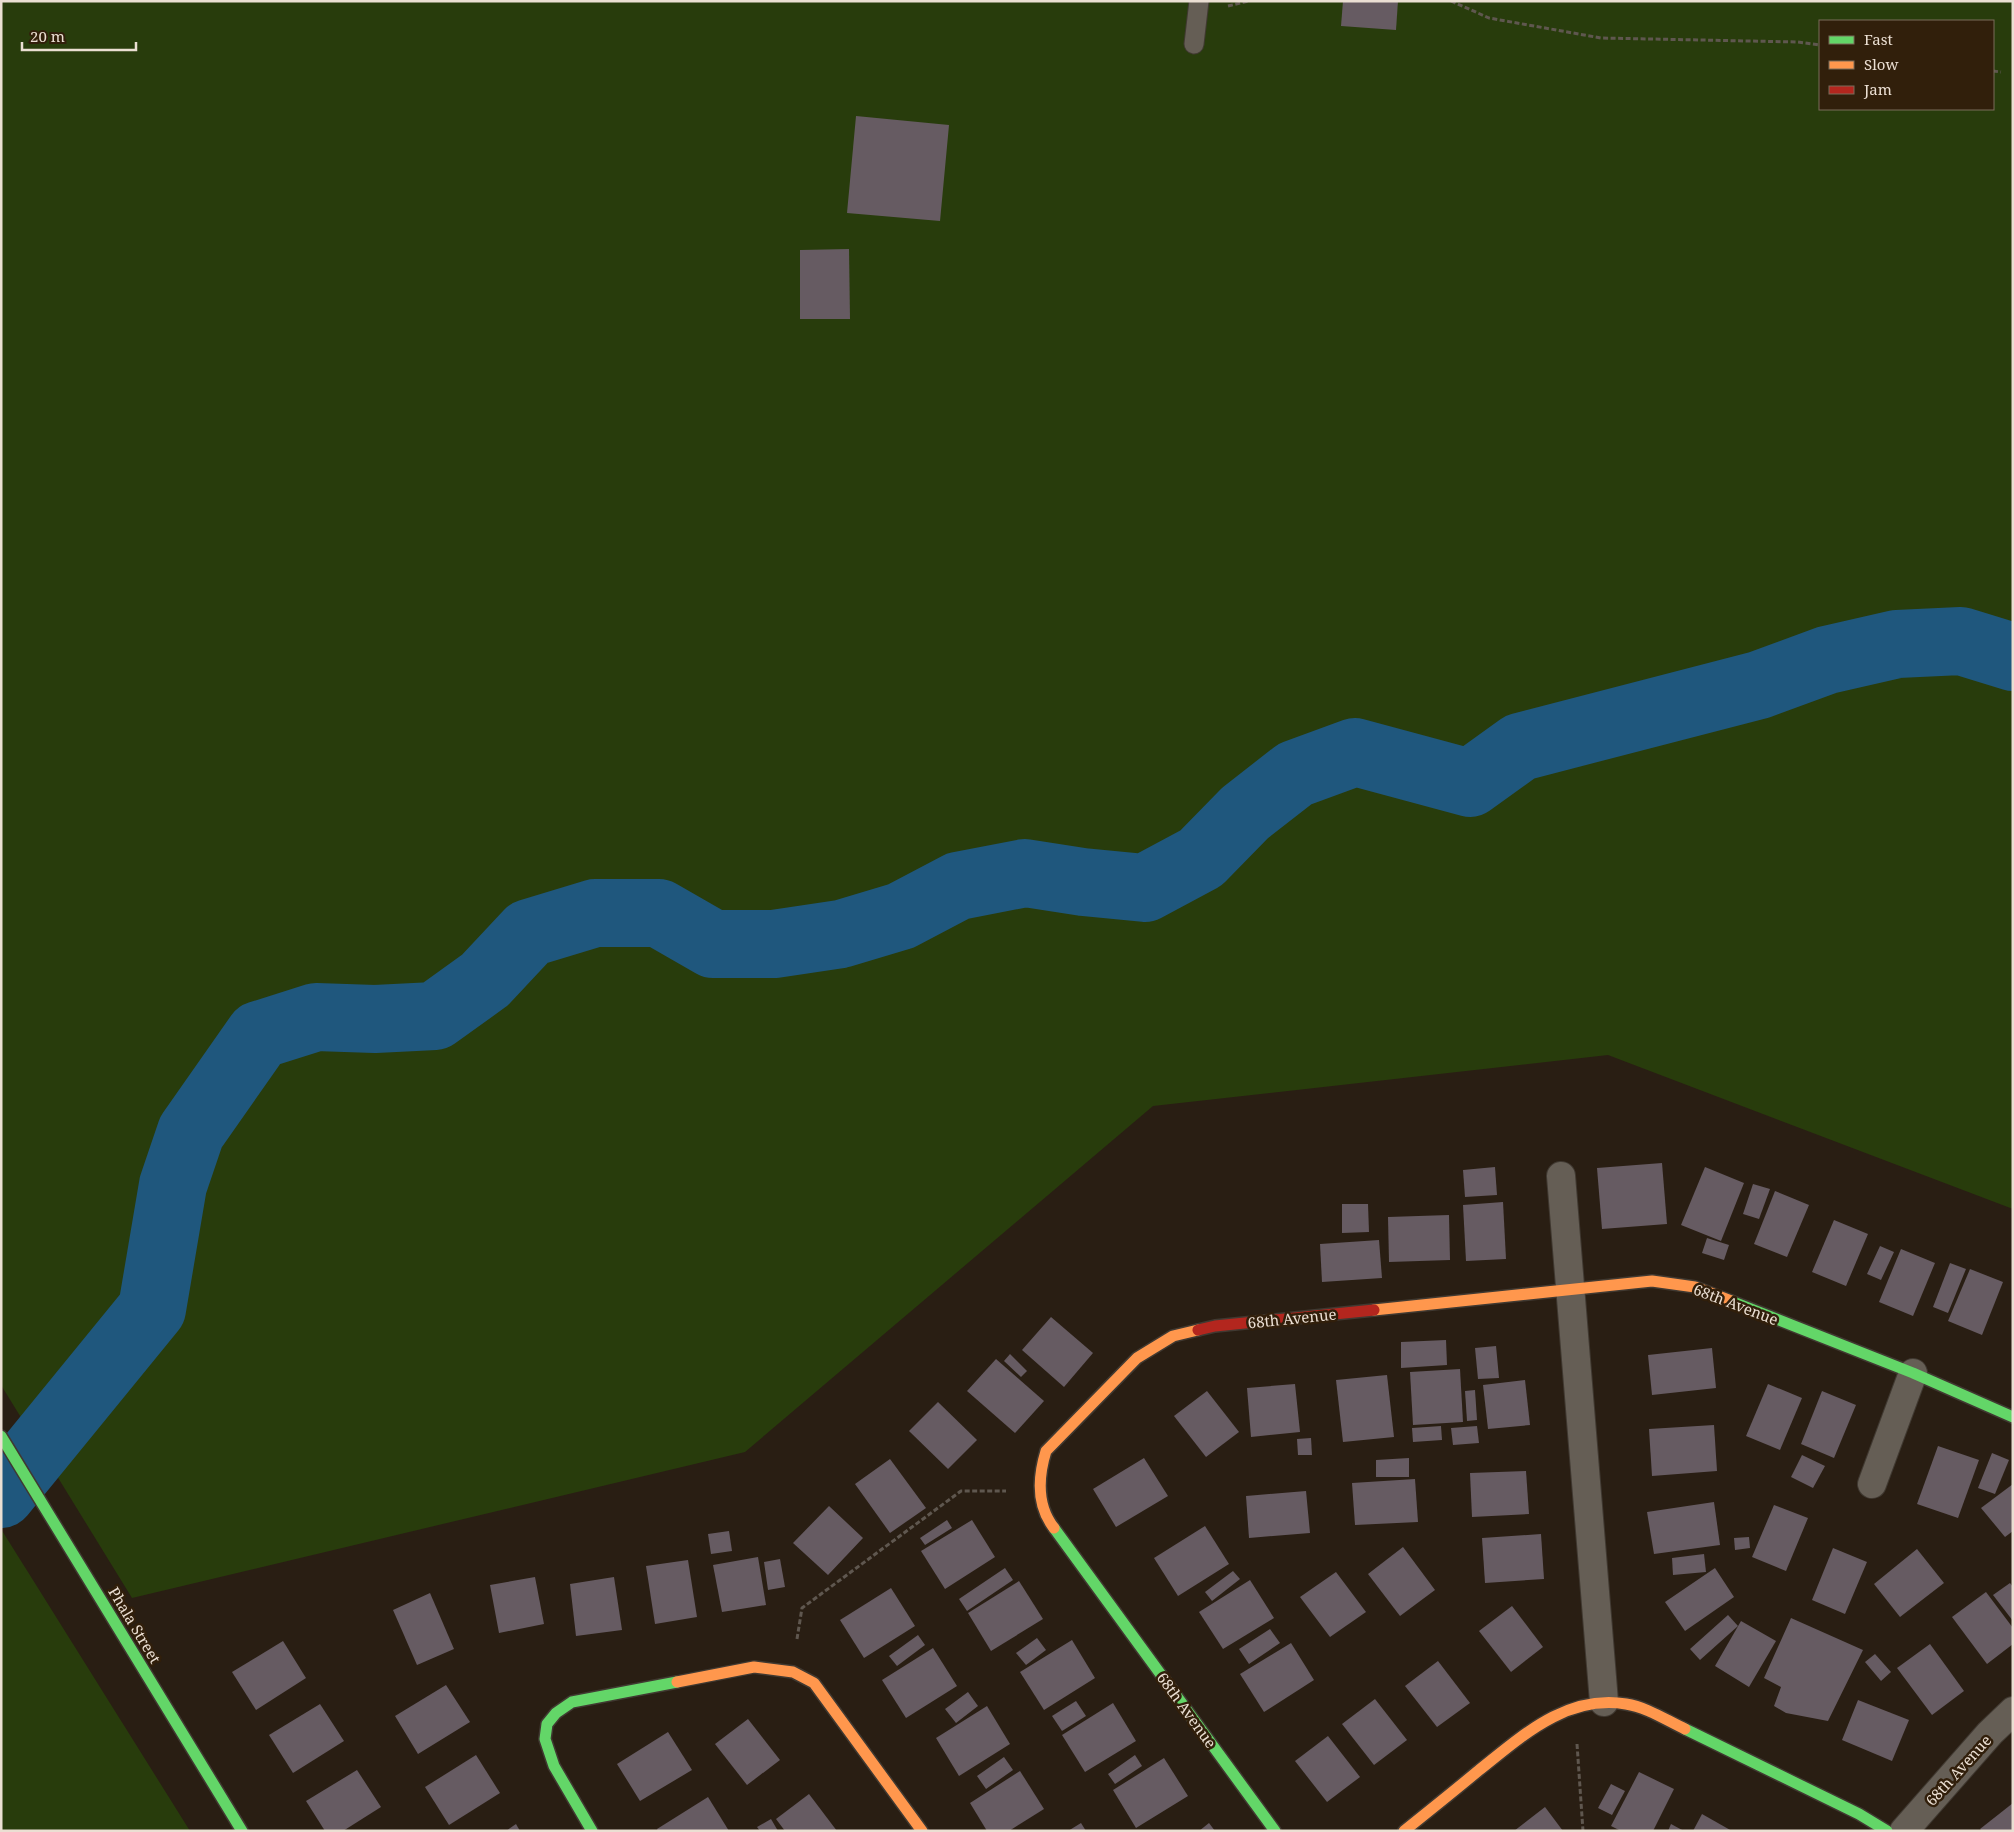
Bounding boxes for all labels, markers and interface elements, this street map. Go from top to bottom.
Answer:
scale bar [22,20,136,52]
legend [1819,20,1994,110]
text: 20 m [30,26,65,46]
text: Fast [1864,29,1893,49]
text: Slow [1864,54,1898,74]
text: Jam [1863,79,1892,99]
street label: 68th Avenue [1691,1279,1781,1329]
street label: 68th Avenue [1247,1303,1337,1333]
street label: Phala Street [104,1583,166,1667]
street label: 68th Avenue [1153,1668,1221,1752]
street label: 68th Avenue [1921,1730,1995,1810]

